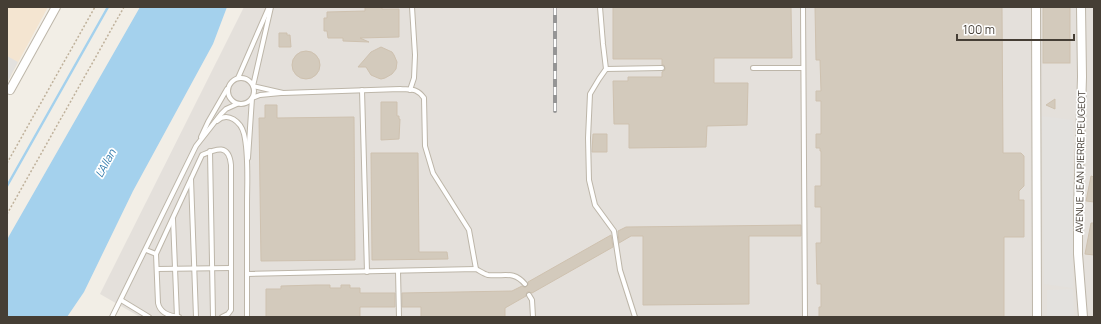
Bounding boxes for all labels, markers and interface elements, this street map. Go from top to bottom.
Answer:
scale bar [957,16,1074,42]
text: 100 m [963,21,995,38]
street label: AVENUE JEAN PIERRE PEUGEOT [1072,90,1088,234]
water label: L'Allan [91,146,119,180]

